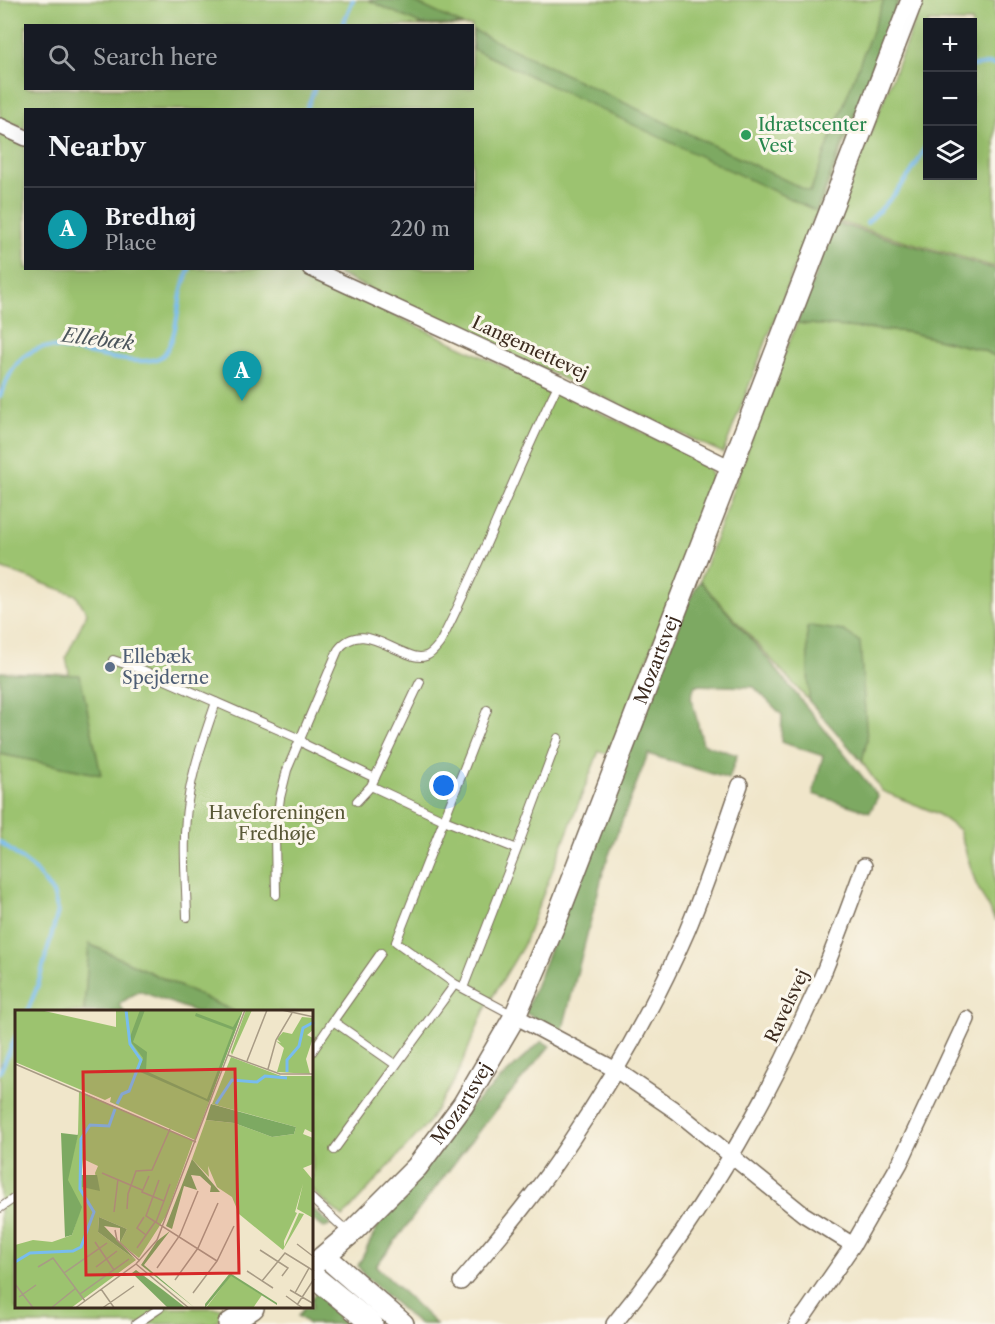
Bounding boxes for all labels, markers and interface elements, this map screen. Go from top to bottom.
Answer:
map controls [923,18,977,180]
button: + [923,18,977,72]
search box [24,24,474,90]
icon: search [45,41,78,74]
text: Search here [93,44,218,71]
button: − [923,72,977,126]
place label: Idrætscenter Vest [757,114,867,157]
button: layers [923,126,977,180]
marker: Idrætscenter Vest [739,128,753,142]
text: Nearby [48,131,146,163]
text: Bredhøj [105,204,196,231]
text: A [60,217,75,241]
text: 220 m [390,217,450,241]
text: Place [105,231,156,255]
street label: Langemettevej [468,311,592,385]
water label: Ellebæk [59,322,136,355]
pin: A [222,352,262,401]
street label: Mozartsvej [630,612,684,708]
place label: Ellebæk Spejderne [122,646,209,689]
marker: Ellebæk Spejderne [103,660,117,674]
your location [429,771,458,800]
park label: Haveforeningen Fredhøje [208,802,346,845]
street label: Ravelsvej [760,966,814,1046]
inset map [15,1010,314,1309]
street label: Mozartsvej [426,1059,496,1149]

